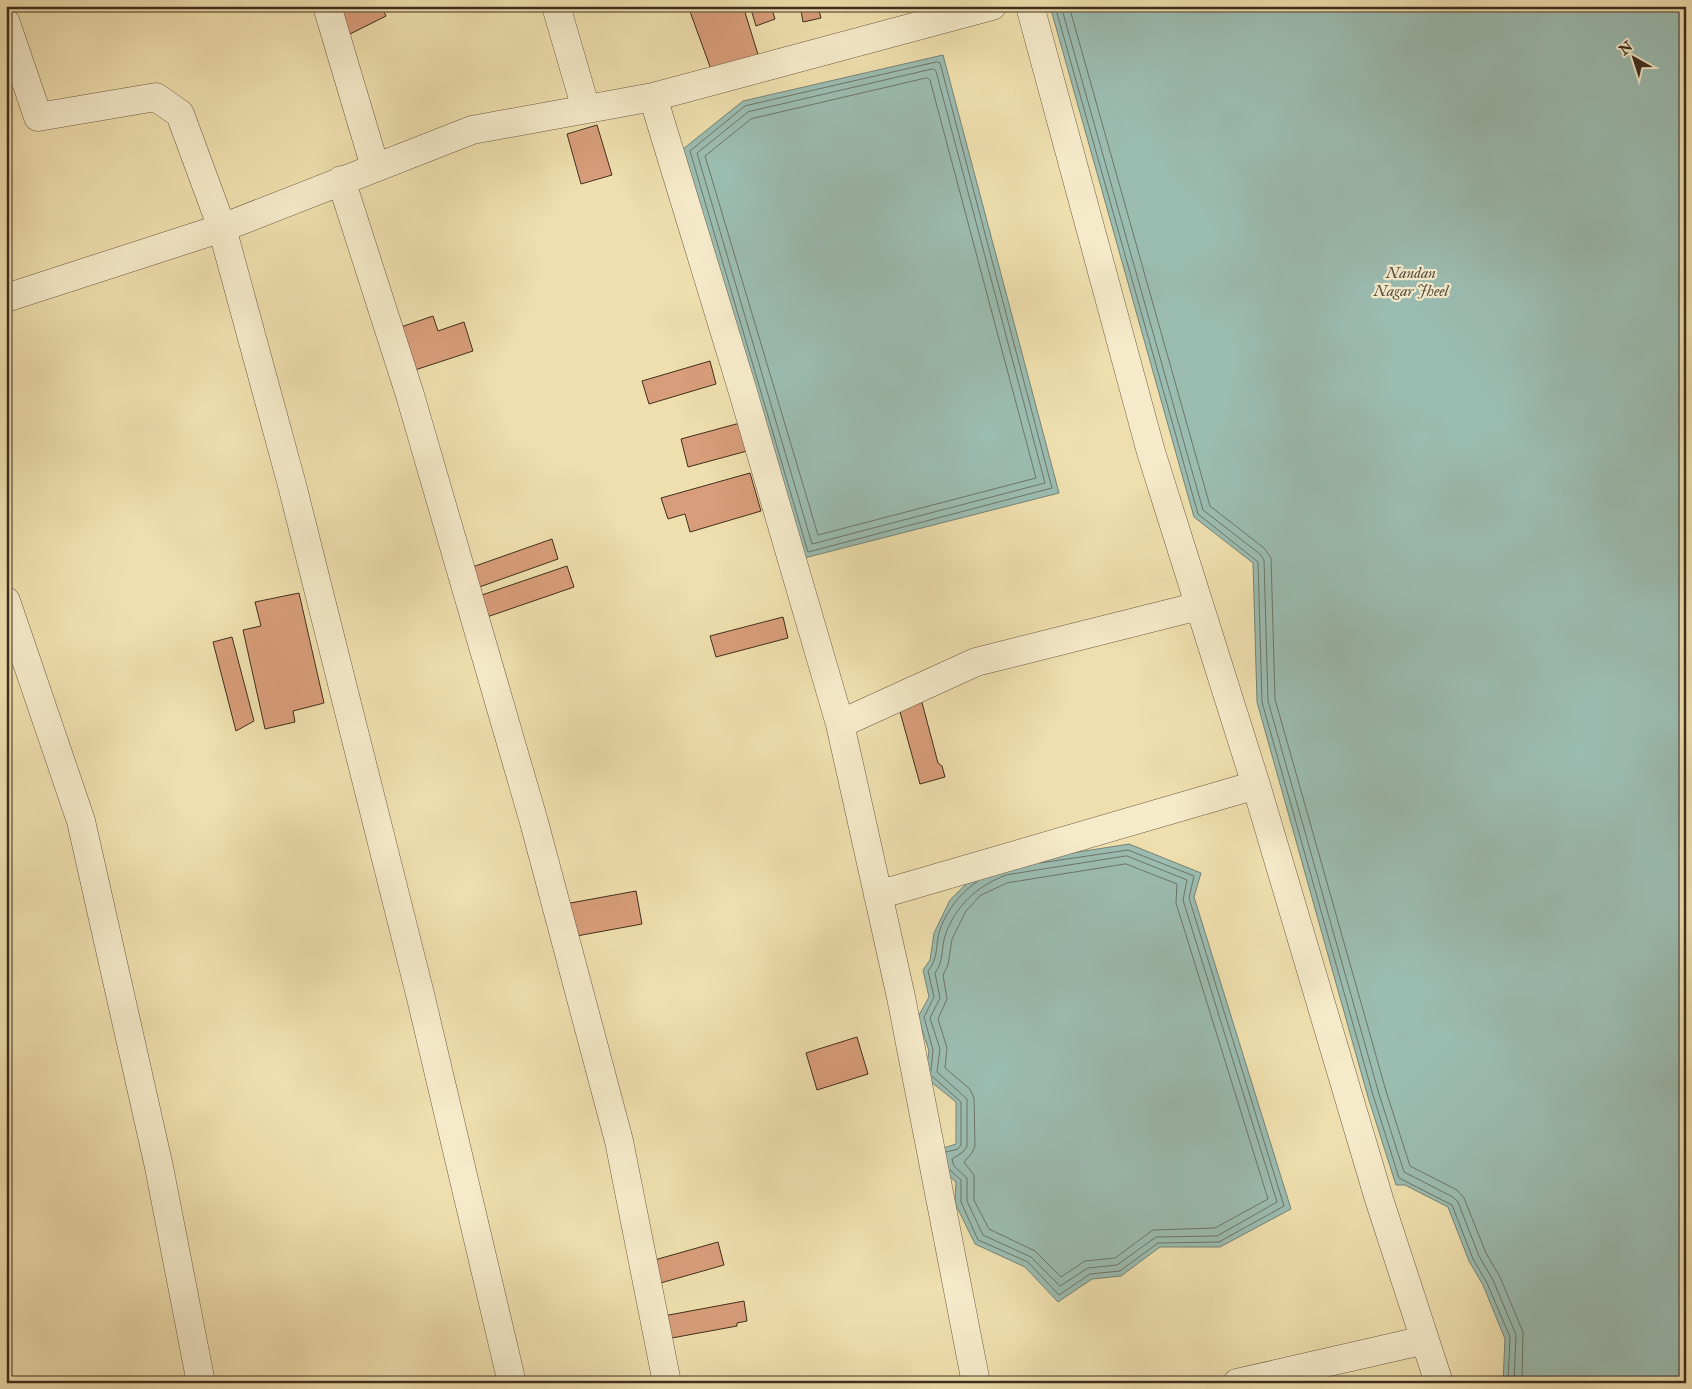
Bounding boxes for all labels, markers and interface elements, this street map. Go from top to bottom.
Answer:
north arrow [1610,32,1660,82]
text: N [1615,37,1637,59]
water label: Nandan Nagar Jheel [1373,263,1450,301]

